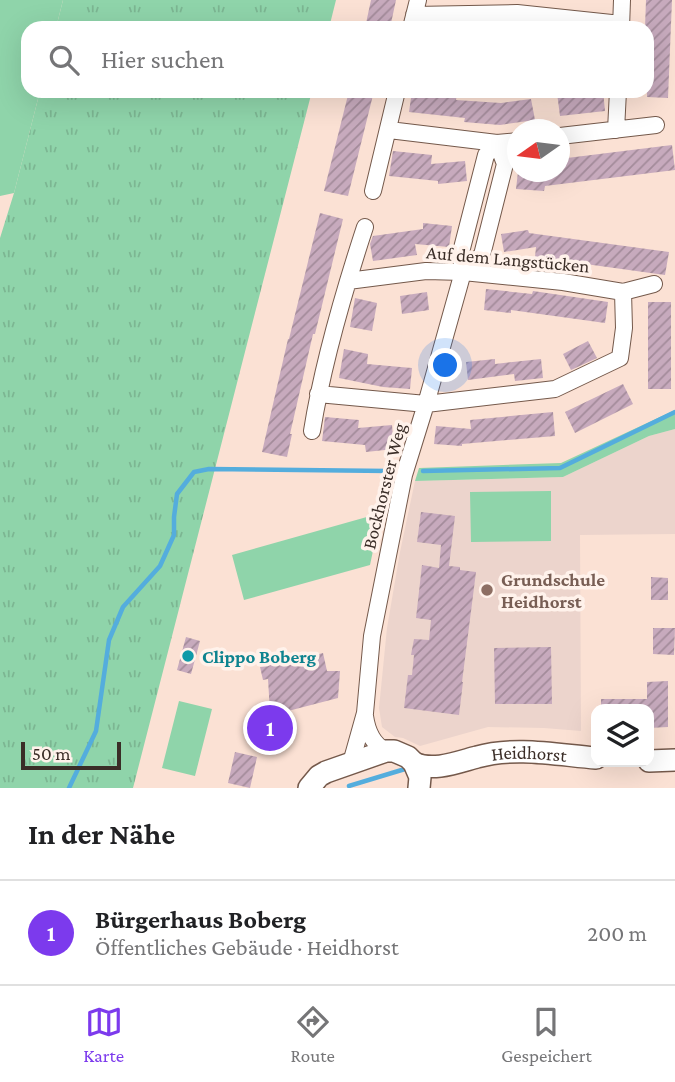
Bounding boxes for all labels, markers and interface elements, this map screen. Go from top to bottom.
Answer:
search box [21,21,654,98]
icon: search [45,41,83,79]
text: Hier suchen [101,45,224,74]
north arrow [507,119,570,182]
street label: Auf dem Langstücken [426,241,590,277]
your location [428,348,462,382]
street label: Bockhorster Weg [358,421,410,551]
place label: Grundschule Heidhorst [501,569,605,612]
marker: Grundschule Heidhorst [479,582,495,598]
place label: Clippo Boberg [202,646,317,667]
marker: Clippo Boberg [180,648,196,664]
pin: 1 [247,702,293,754]
map controls [591,704,654,767]
button: layers [591,704,654,767]
scale bar [21,739,121,771]
street label: Heidhorst [490,741,569,766]
text: 50 m [32,743,71,764]
text: In der Nähe [28,817,175,850]
text: Bürgerhaus Boberg [95,905,306,934]
text: 1 [47,920,55,946]
text: 200 m [587,920,647,946]
text: Öffentliches Gebäude · Heidhorst [95,934,399,960]
tab: Karte [83,1003,124,1066]
tab: Route [290,1003,335,1066]
tab: Gespeichert [501,1003,592,1066]

